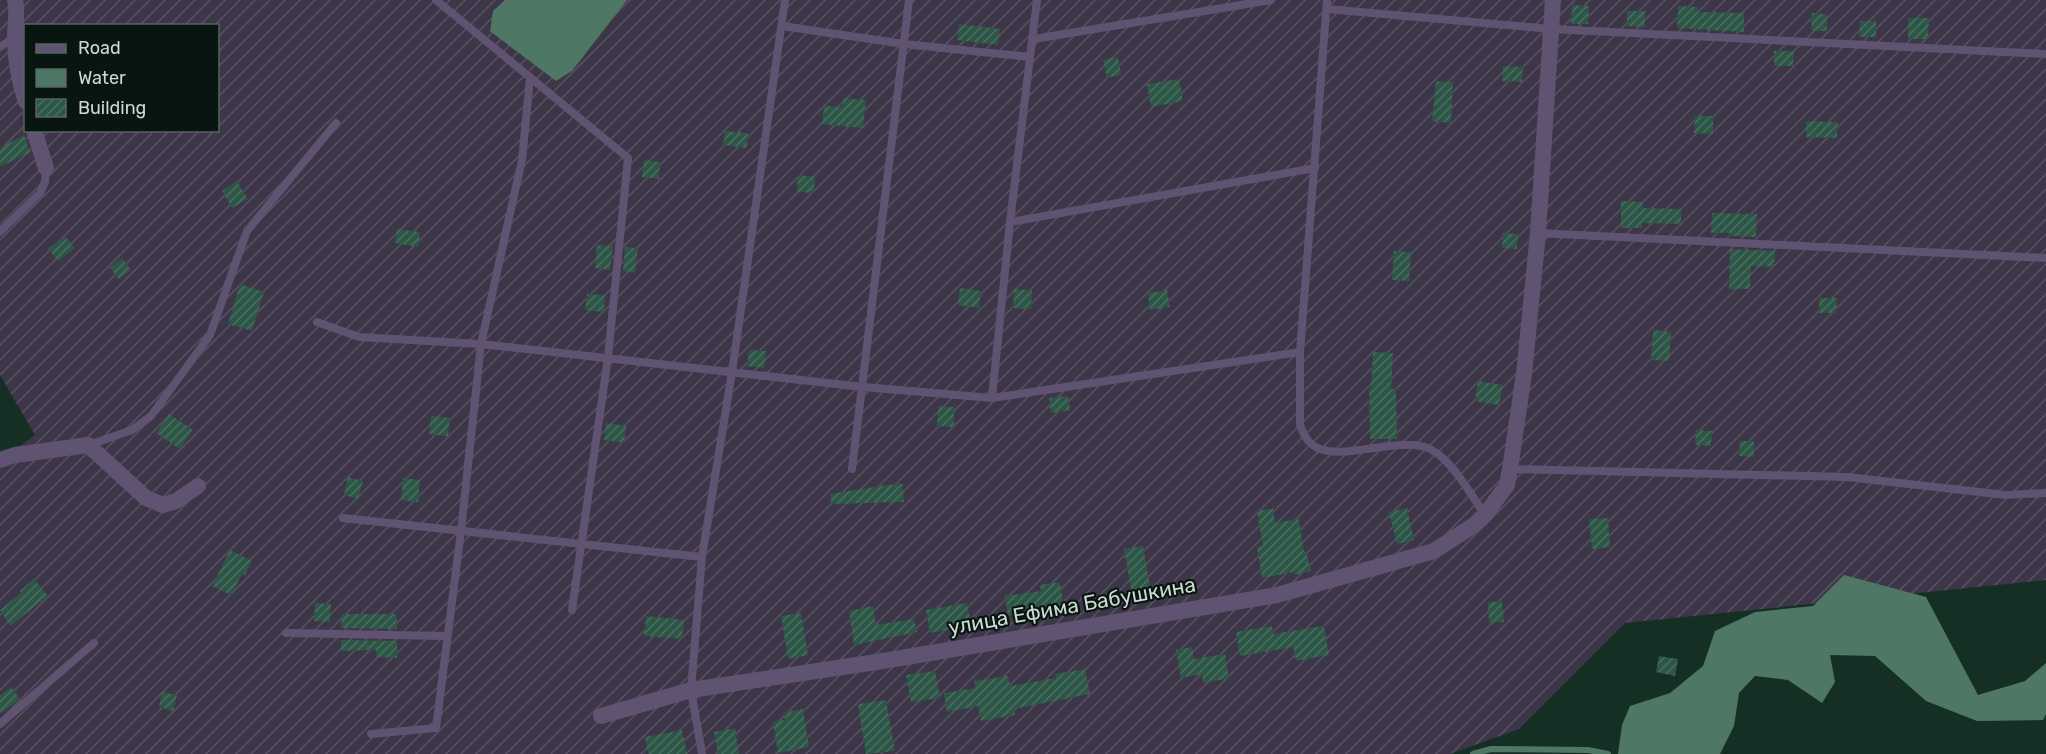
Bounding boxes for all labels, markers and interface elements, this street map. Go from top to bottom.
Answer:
legend [24,24,219,132]
text: Road [78,37,121,59]
text: Water [78,67,126,89]
text: Building [78,97,146,119]
street label: улица Ефима Бабушкина [946,571,1198,640]

